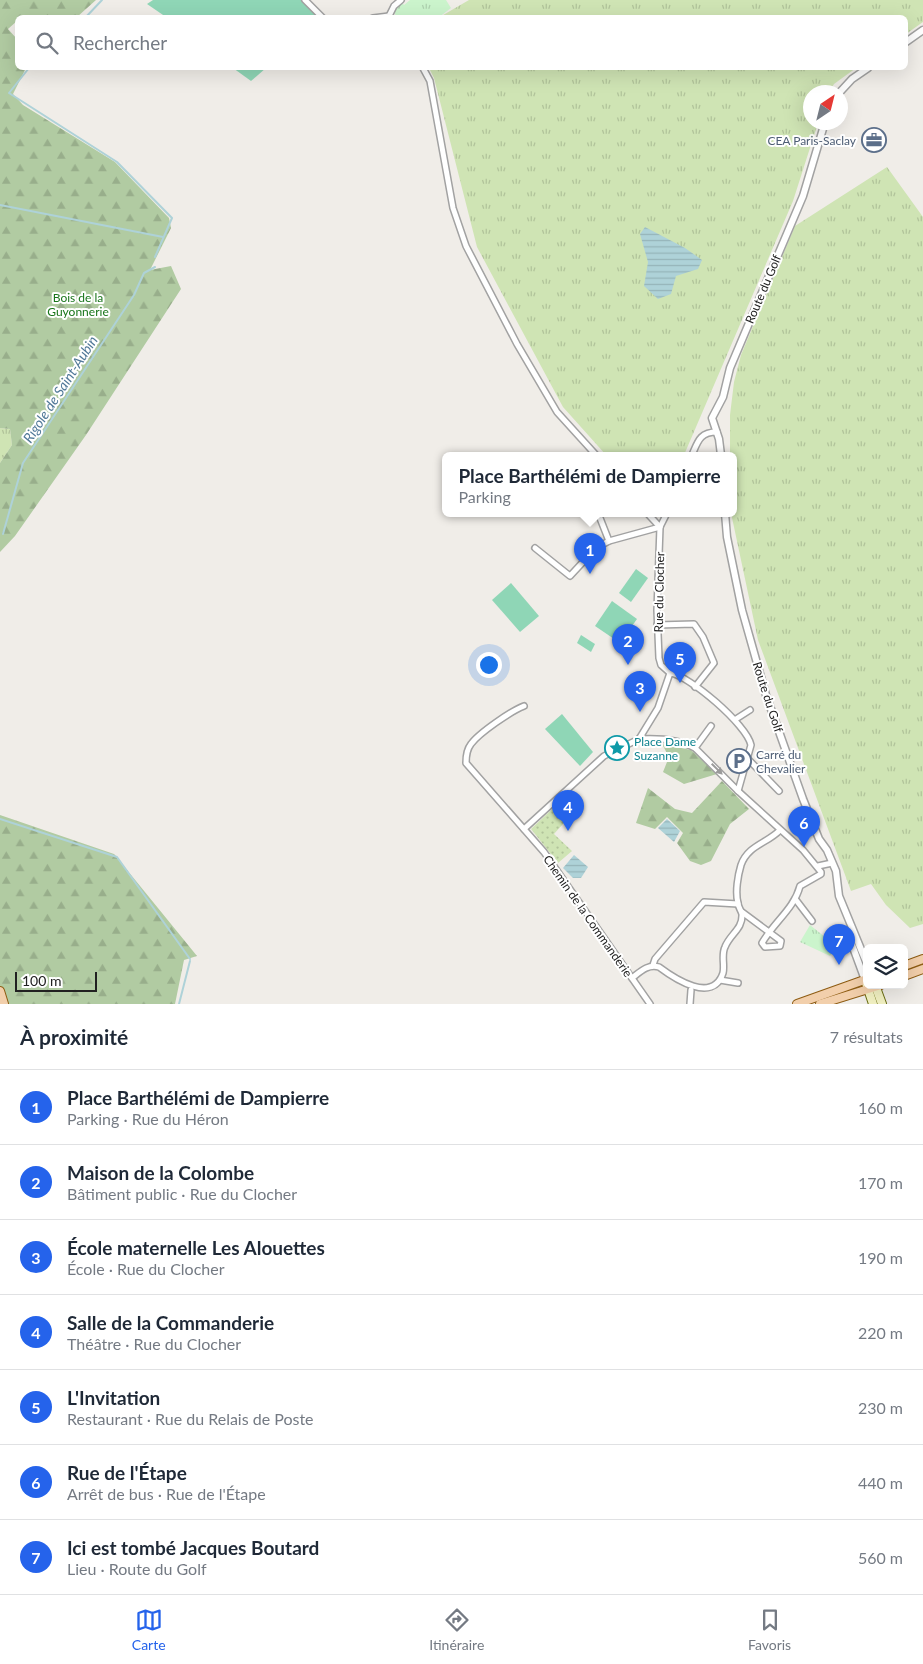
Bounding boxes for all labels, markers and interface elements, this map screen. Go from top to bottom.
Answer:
search box [15,15,908,70]
icon: search [33,29,61,57]
text: Rechercher [73,31,167,54]
north arrow [803,85,848,130]
office icon: CEA Paris-Saclay [861,127,887,153]
place label: CEA Paris-Saclay [767,133,857,148]
street label: Route du Golf [742,252,785,326]
park label: Bois de la Guyonnerie [47,290,109,319]
water label: Rigole de Saint-Aubin [19,332,101,446]
popup [442,452,737,517]
text: Place Barthélémi de Dampierre [458,464,721,487]
text: Parking [458,487,511,506]
pin: 1 [574,533,606,574]
street label: Rue du Clocher [651,551,667,632]
pin: 2 [612,624,644,665]
pin: 5 [664,642,696,683]
your location [476,652,502,678]
street label: Route du Golf [750,660,787,735]
pin: 3 [624,671,656,712]
place label: Place Dame Suzanne [634,734,696,763]
place icon: Place Dame Suzanne [604,735,630,761]
place label: Carré du Chevalier [756,747,806,776]
parking icon: Carré du Chevalier [726,748,752,774]
one-way arrow [711,763,723,775]
pin: 4 [552,790,584,831]
pin: 6 [788,806,820,847]
street label: Chemin de la Commanderie [540,852,636,980]
pin: 7 [823,924,855,965]
map controls [863,944,908,989]
button: layers [863,944,908,989]
scale bar [15,969,98,992]
text: 100 m [22,972,61,989]
text: À proximité [20,1024,128,1049]
text: 7 résultats [830,1027,903,1046]
text: Place Barthélémi de Dampierre [67,1086,329,1109]
text: 1 [31,1098,41,1117]
text: 160 m [858,1098,903,1117]
text: Parking · Rue du Héron [67,1109,229,1128]
text: Maison de la Colombe [67,1161,254,1184]
text: 2 [31,1173,41,1192]
text: 170 m [858,1173,903,1192]
text: Bâtiment public · Rue du Clocher [67,1184,297,1203]
text: École maternelle Les Alouettes [67,1236,325,1259]
text: 3 [31,1248,41,1267]
text: 190 m [858,1248,903,1267]
text: École · Rue du Clocher [67,1259,225,1278]
text: Salle de la Commanderie [67,1311,274,1334]
text: 4 [31,1323,41,1342]
text: 220 m [858,1323,903,1342]
text: Théâtre · Rue du Clocher [67,1334,241,1353]
text: L'Invitation [67,1386,160,1409]
text: 5 [31,1398,41,1417]
text: 230 m [858,1398,903,1417]
text: Restaurant · Rue du Relais de Poste [67,1409,314,1428]
text: Rue de l'Étape [67,1461,187,1484]
text: 6 [31,1473,41,1492]
text: 440 m [858,1473,903,1492]
text: Arrêt de bus · Rue de l'Étape [67,1484,266,1503]
text: Ici est tombé Jacques Boutard [67,1536,319,1559]
text: 7 [31,1548,41,1567]
text: 560 m [858,1548,903,1567]
text: Lieu · Route du Golf [67,1559,207,1578]
tab: Carte [132,1606,166,1653]
tab: Itinéraire [429,1606,484,1653]
tab: Favoris [748,1606,791,1653]

